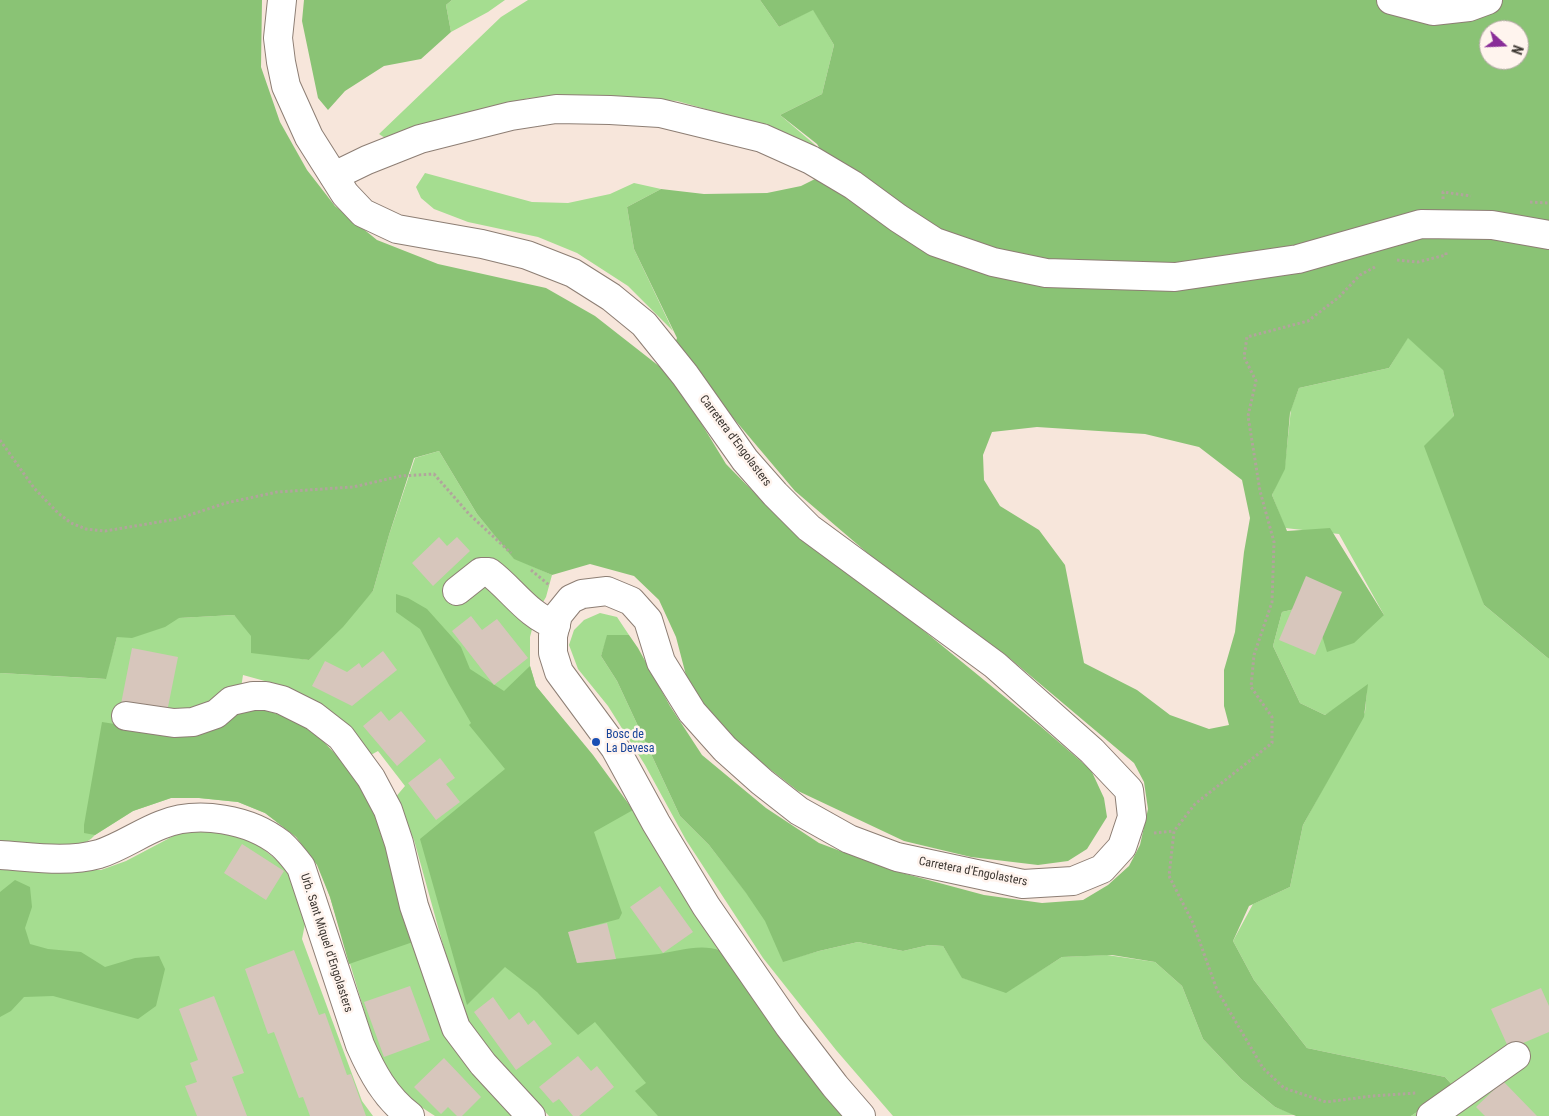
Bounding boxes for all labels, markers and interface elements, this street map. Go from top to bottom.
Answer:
north arrow [1479,20,1529,70]
text: N [1508,43,1526,57]
street label: Carretera d'Engolasters [696,393,774,489]
place label: Bosc de La Devesa [606,728,655,756]
marker: Bosc de La Devesa [590,736,602,748]
street label: Carretera d'Engolasters [917,854,1029,890]
street label: Urb. Sant Miquel d'Engolasters [297,872,355,1014]

